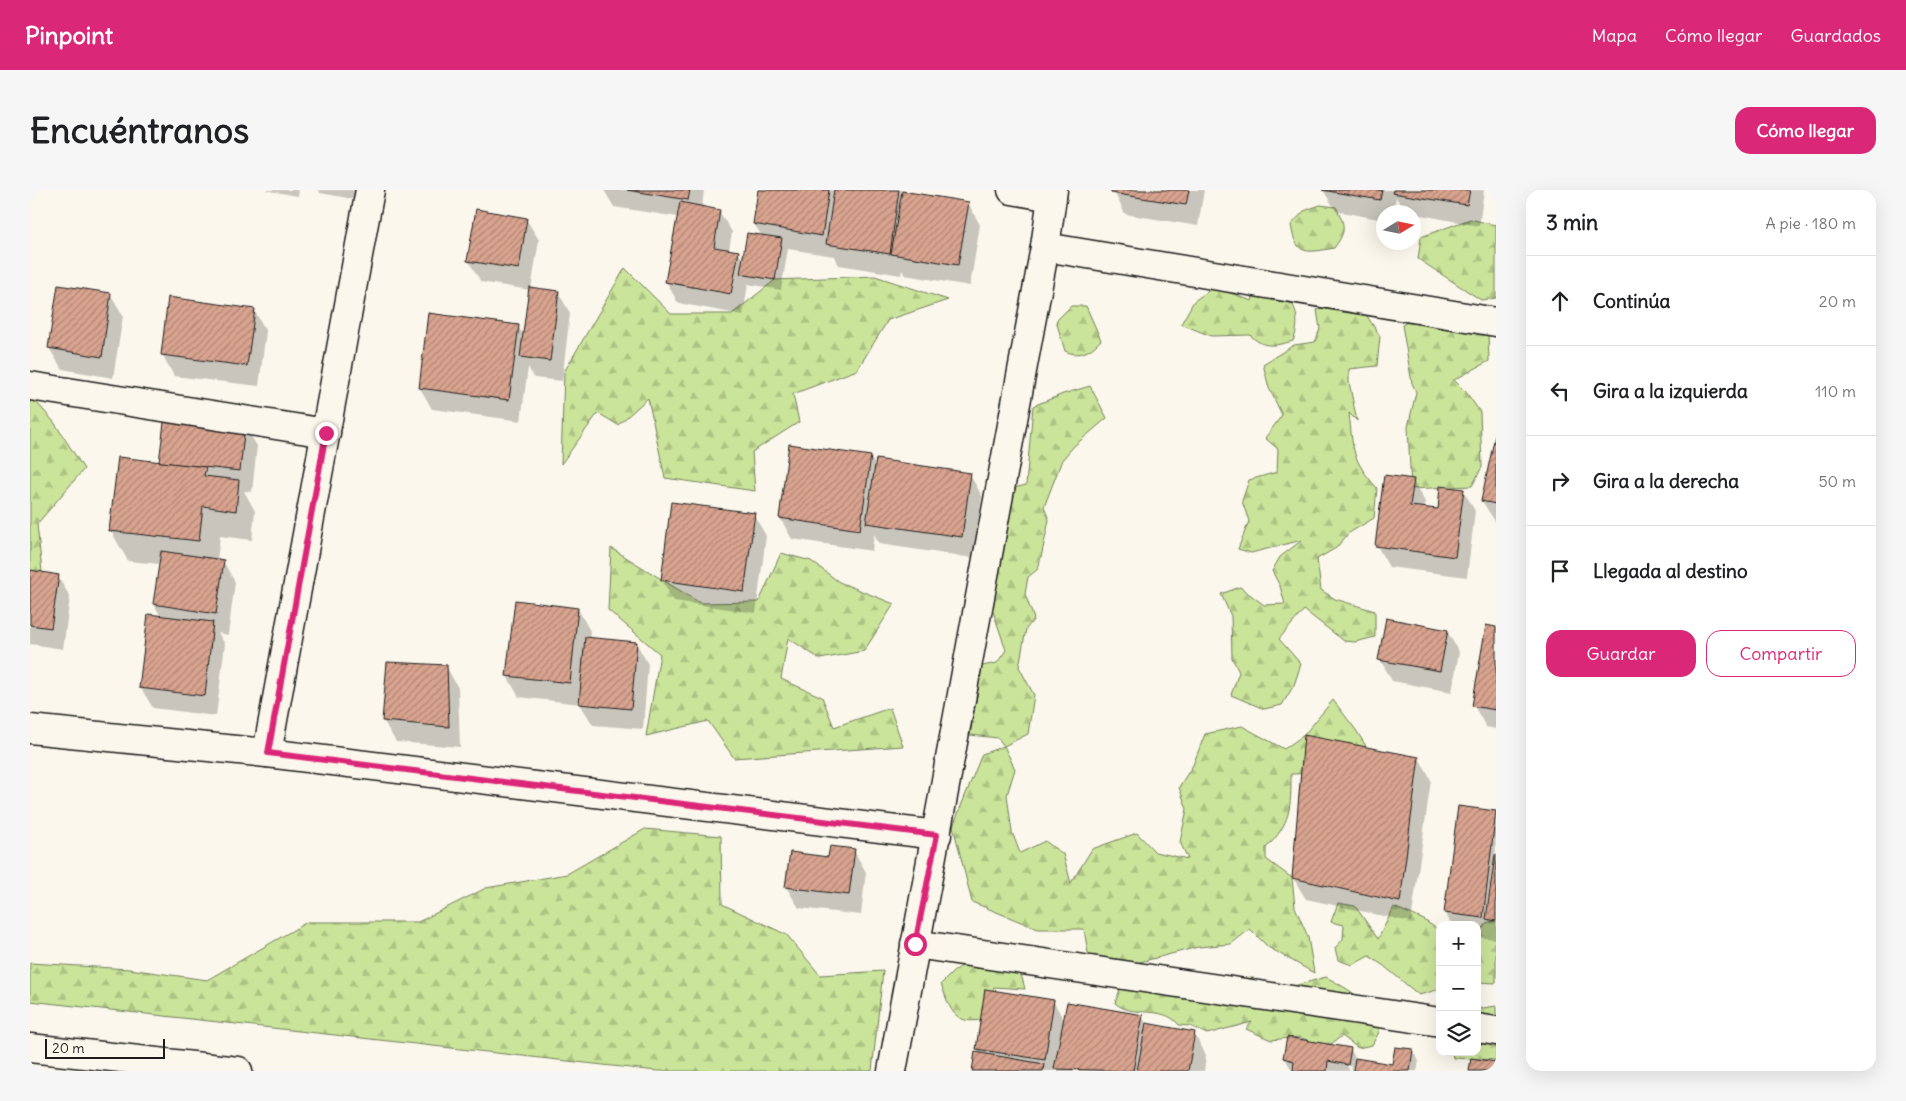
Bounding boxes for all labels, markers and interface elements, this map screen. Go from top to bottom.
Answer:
text: Pinpoint [25,20,113,50]
text: Mapa [1592,24,1637,47]
text: Cómo llegar [1665,24,1762,47]
text: Guardados [1790,24,1881,47]
button: Cómo llegar [1735,107,1876,154]
text: Encuéntranos [30,108,249,152]
north arrow [1376,205,1421,250]
text: 3 min [1546,209,1598,236]
text: A pie · 180 m [1765,213,1856,233]
icon: ahead [1546,287,1574,315]
text: Continúa [1593,289,1670,313]
text: 20 m [1819,291,1856,311]
icon: left [1546,377,1574,405]
text: Gira a la izquierda [1593,379,1748,403]
text: 110 m [1815,381,1856,401]
route end [315,422,338,445]
icon: right [1546,467,1574,495]
text: Gira a la derecha [1593,469,1739,493]
text: 50 m [1818,471,1856,491]
icon: arrive [1546,557,1574,585]
text: Llegada al destino [1593,559,1748,583]
button: Guardar [1546,630,1696,677]
button: Compartir [1706,630,1856,677]
map controls [1436,921,1481,1056]
button: + [1436,921,1481,966]
route start [904,933,927,956]
button: − [1436,966,1481,1011]
button: layers [1436,1011,1481,1056]
scale bar [45,1036,165,1059]
text: 20 m [52,1039,85,1057]

